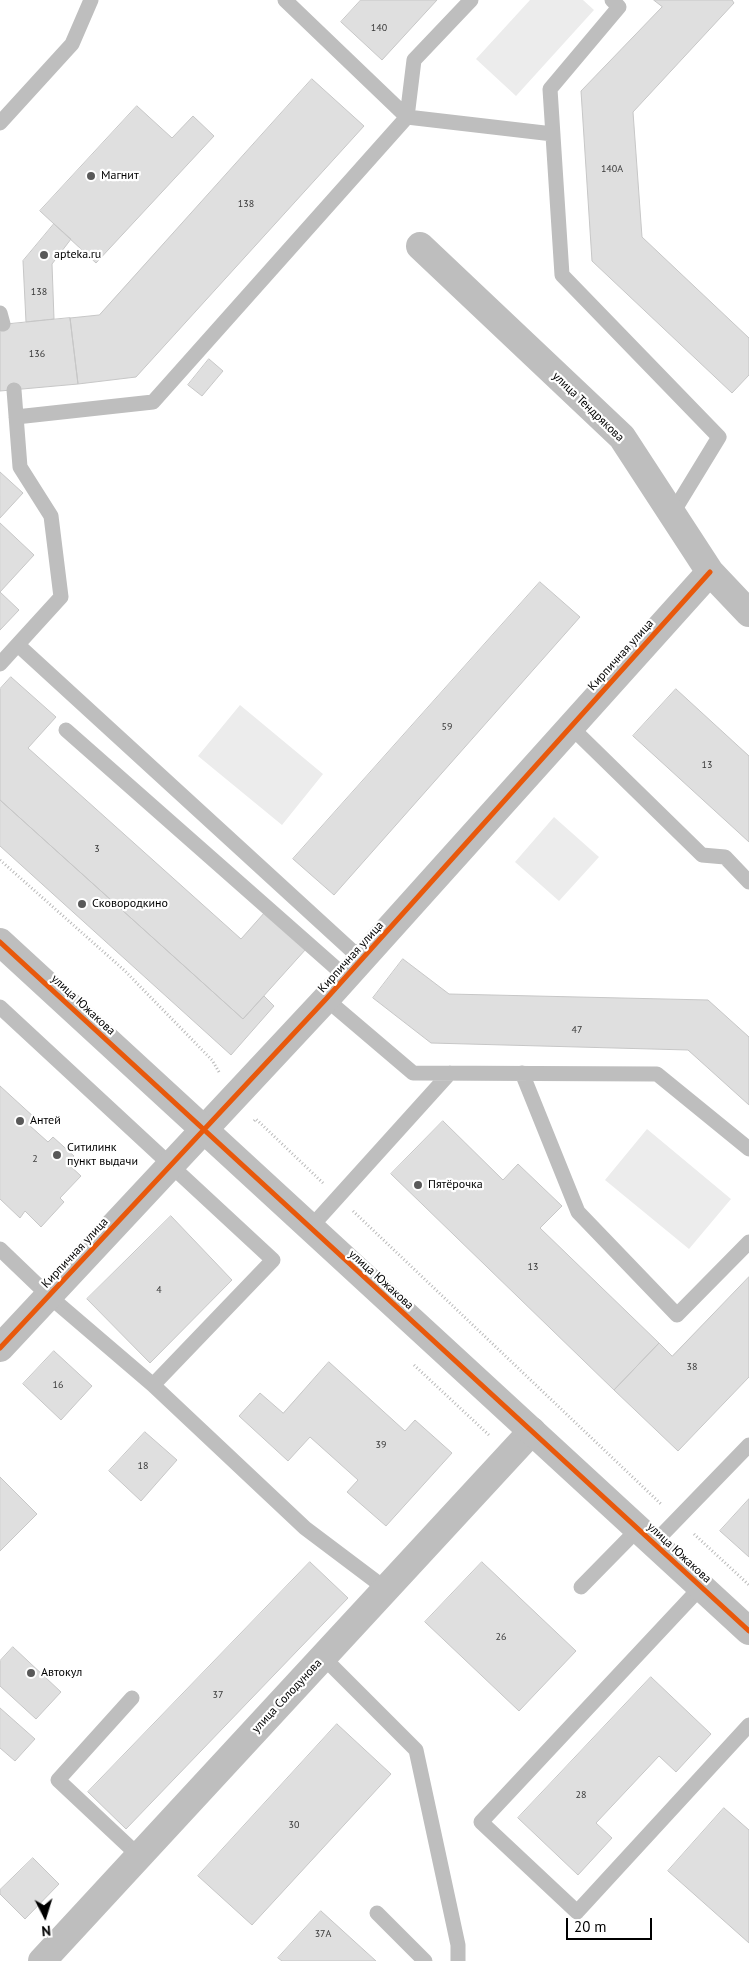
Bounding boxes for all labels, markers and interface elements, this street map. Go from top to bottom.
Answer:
house number: 140 [371,22,387,34]
house number: 140А [601,163,623,175]
place label: Магнит [101,169,139,183]
marker: Магнит [85,170,97,182]
house number: 138 [238,198,254,210]
place label: apteka.ru [54,248,101,262]
marker: apteka.ru [38,249,50,261]
house number: 138 [31,286,47,298]
house number: 136 [29,348,45,360]
street label: улица Тендрякова [549,369,627,445]
street label: Кирпичная улица [585,616,657,694]
house number: 59 [442,721,452,733]
house number: 13 [702,759,712,771]
house number: 3 [94,843,100,855]
place label: Сковородкино [92,897,168,911]
marker: Сковородкино [76,898,88,910]
street label: Кирпичная улица [315,918,387,996]
street label: улица Южакова [48,972,118,1038]
house number: 47 [572,1024,582,1036]
place label: Антей [30,1114,61,1128]
marker: Антей [14,1115,26,1127]
place label: Ситилинк пункт выдачи [67,1141,138,1169]
marker: Ситилинк пункт выдачи [51,1149,63,1161]
house number: 2 [32,1153,38,1165]
place label: Пятёрочка [428,1178,483,1192]
marker: Пятёрочка [412,1179,424,1191]
street label: Кирпичная улица [39,1215,111,1291]
street label: улица Южакова [346,1247,416,1313]
house number: 13 [528,1261,538,1273]
house number: 4 [156,1284,162,1296]
house number: 38 [687,1361,697,1373]
house number: 16 [53,1379,63,1391]
house number: 39 [376,1439,386,1451]
house number: 18 [138,1460,148,1472]
street label: улица Южакова [644,1520,714,1586]
house number: 26 [496,1631,506,1643]
street label: улица Солодунова [249,1656,325,1736]
place label: Автокул [41,1666,82,1680]
marker: Автокул [25,1667,37,1679]
house number: 37 [213,1689,223,1701]
house number: 28 [576,1789,586,1801]
house number: 30 [289,1819,299,1831]
north arrow [20,1891,70,1941]
scale bar [569,1908,655,1940]
text: 20 m [574,1917,607,1936]
text: N [41,1922,52,1940]
house number: 37А [315,1928,331,1940]

